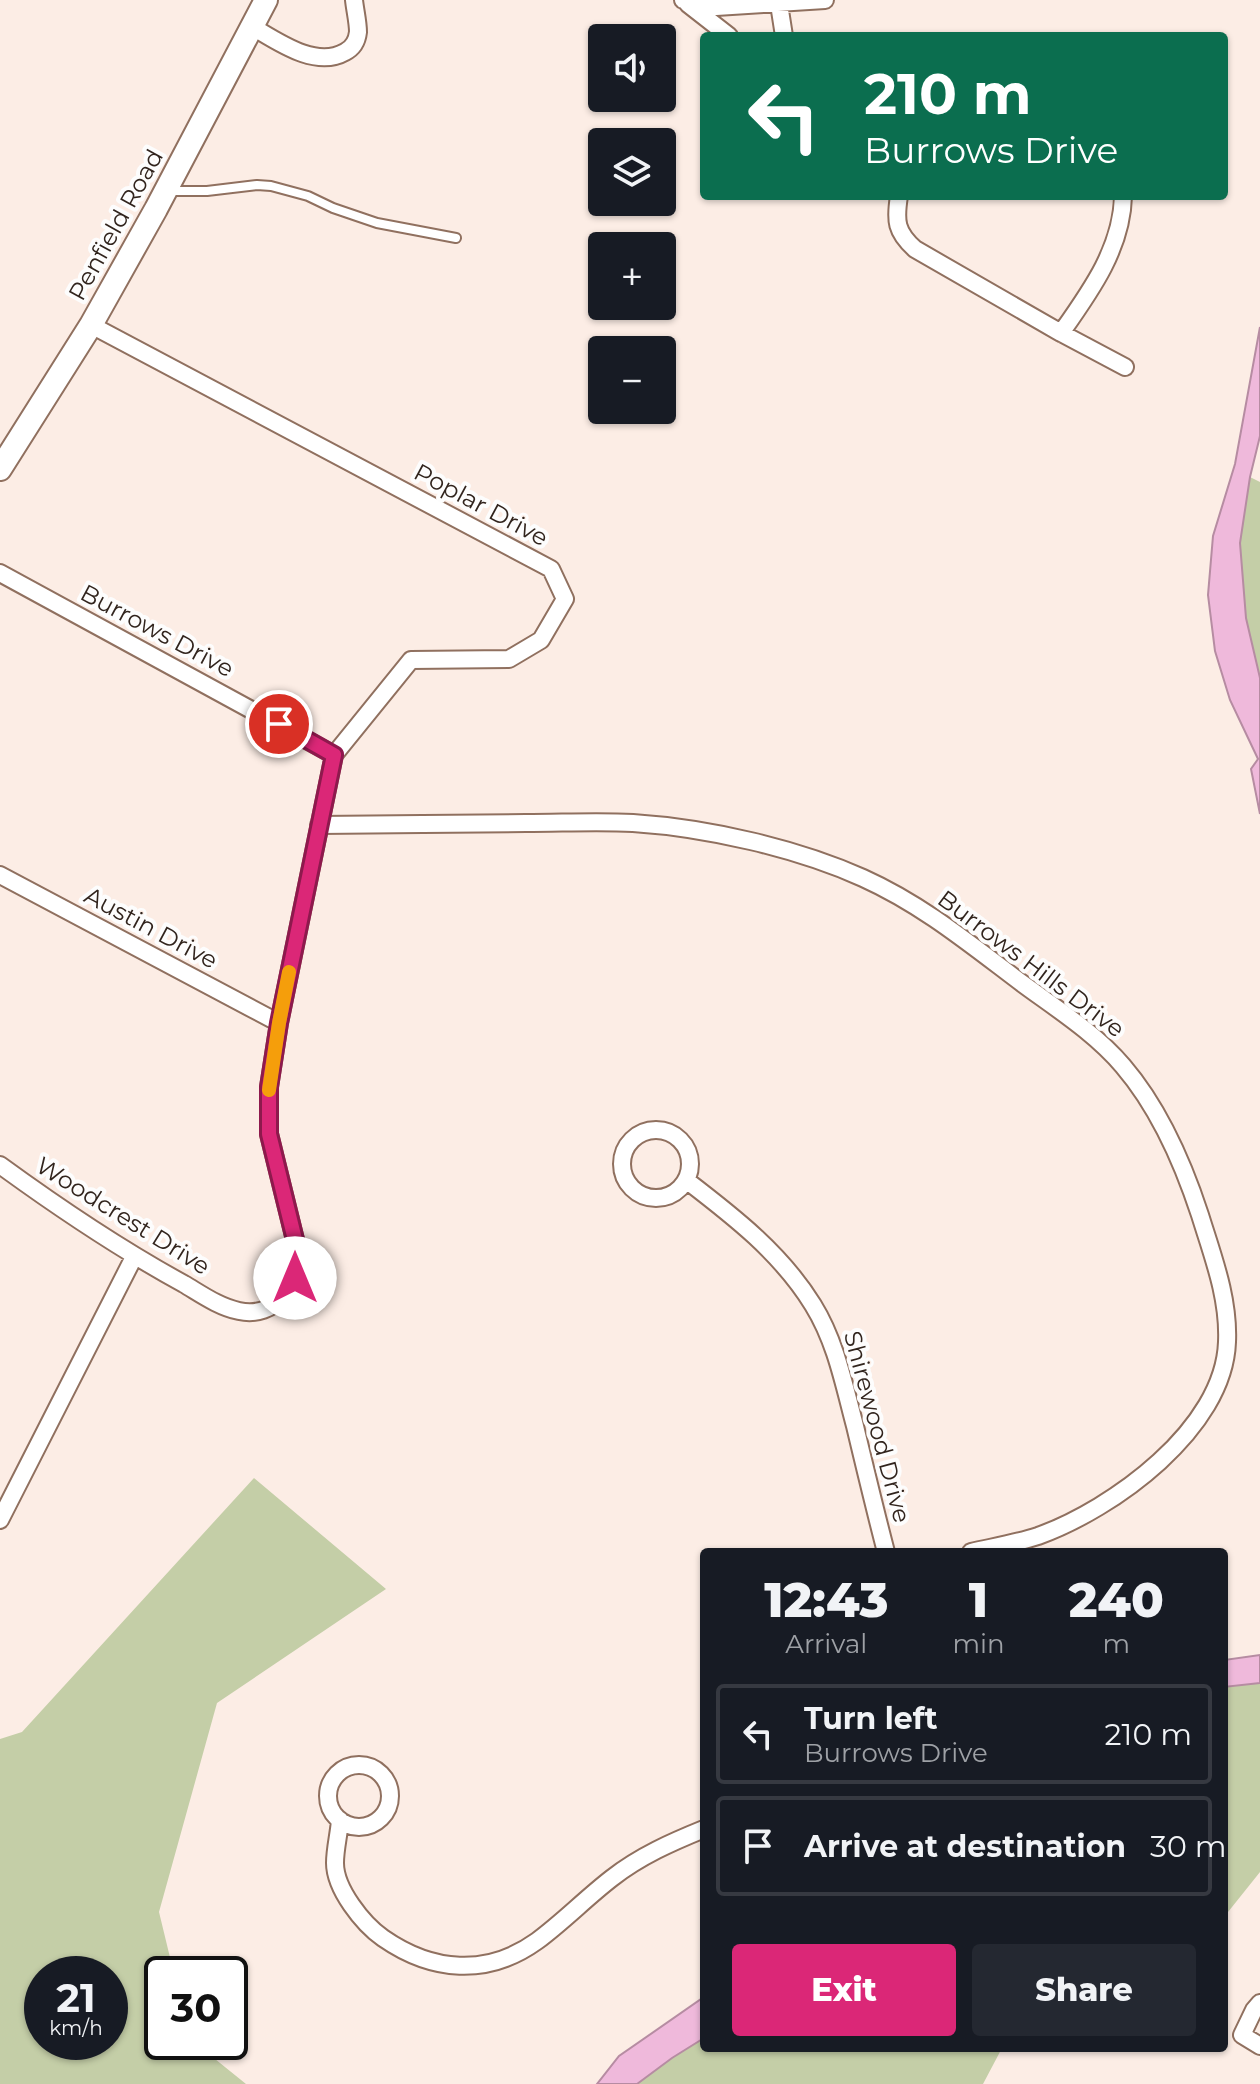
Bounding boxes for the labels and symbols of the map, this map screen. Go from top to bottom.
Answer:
street label: Penfield Road [62,144,169,305]
street label: Poplar Drive [409,457,553,552]
street label: Burrows Drive [76,578,239,683]
pin [245,690,313,758]
street label: Austin Drive [80,880,223,975]
street label: Burrows Hills Drive [932,884,1130,1043]
street label: Woodcrest Drive [31,1150,216,1281]
position arrow [253,1236,337,1320]
street label: Shirewood Drive [838,1328,917,1526]
speed limit sign: 30 [144,1956,248,2060]

